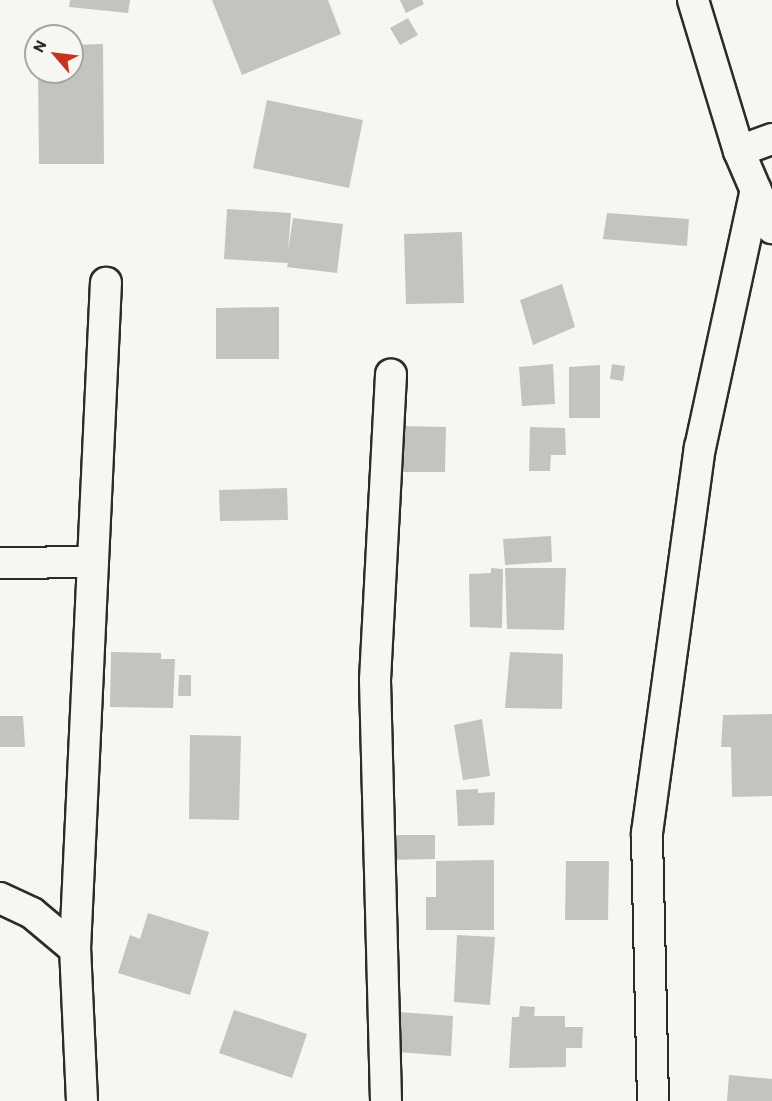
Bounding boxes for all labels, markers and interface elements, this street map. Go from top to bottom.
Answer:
north arrow [24,24,84,84]
text: N [29,37,50,55]

